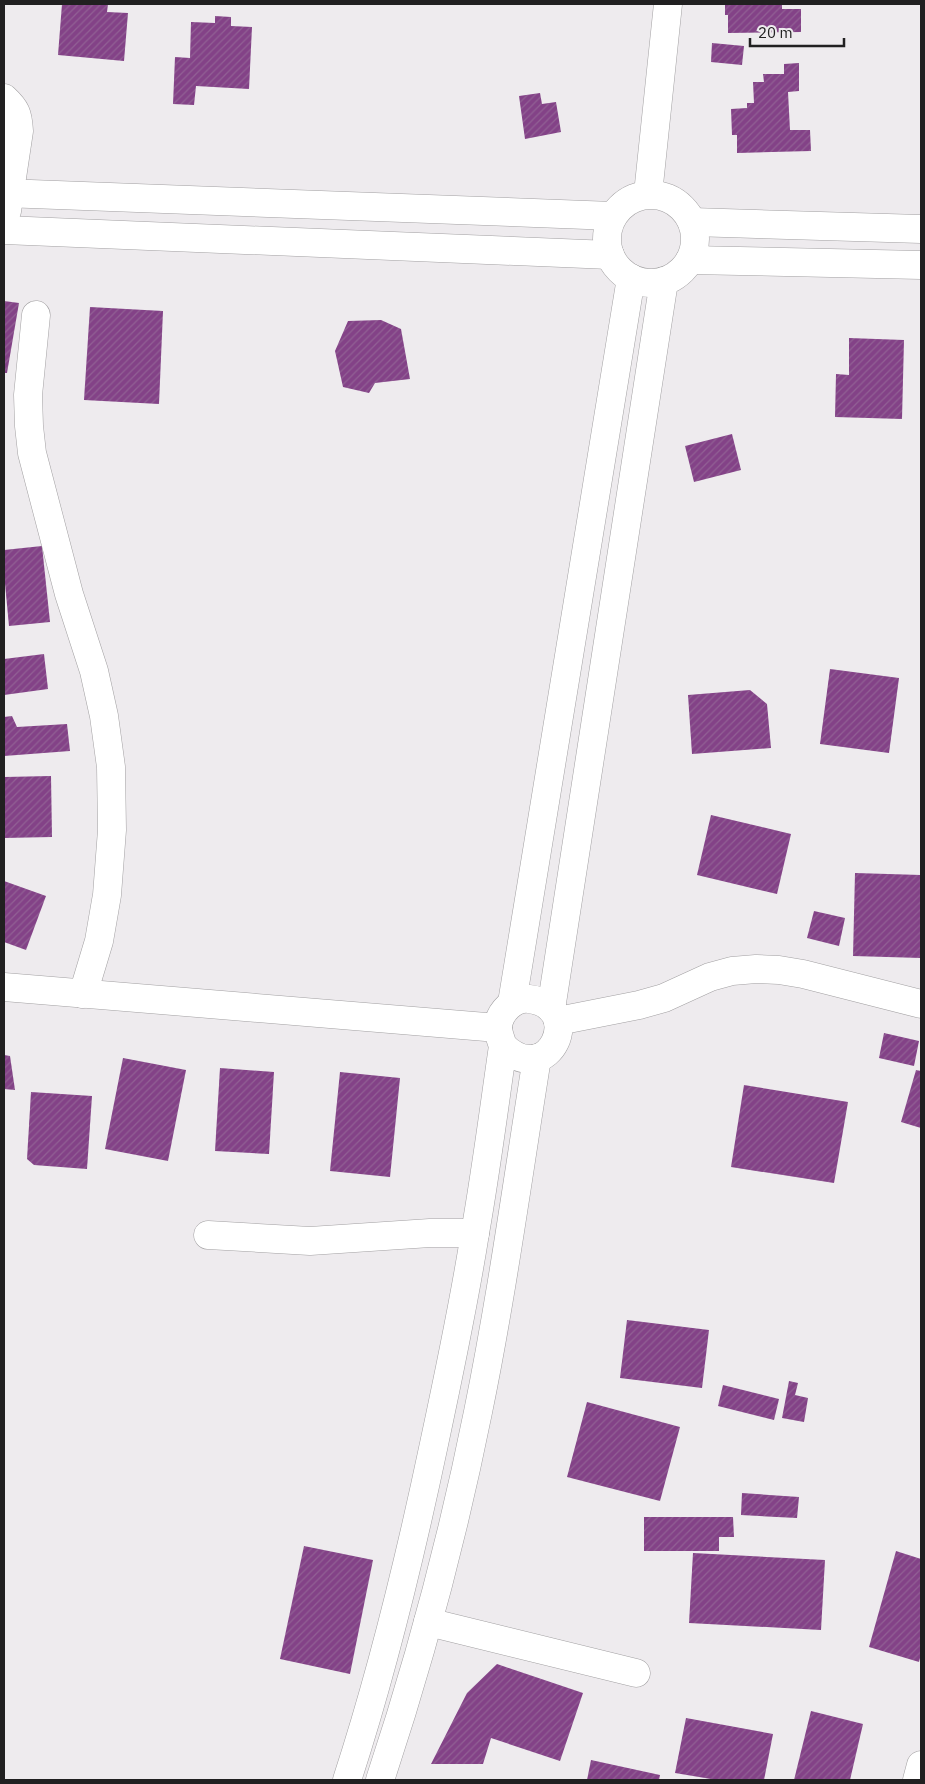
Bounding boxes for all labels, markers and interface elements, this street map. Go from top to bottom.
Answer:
scale bar [750,15,844,47]
text: 20 m [758,23,793,42]

